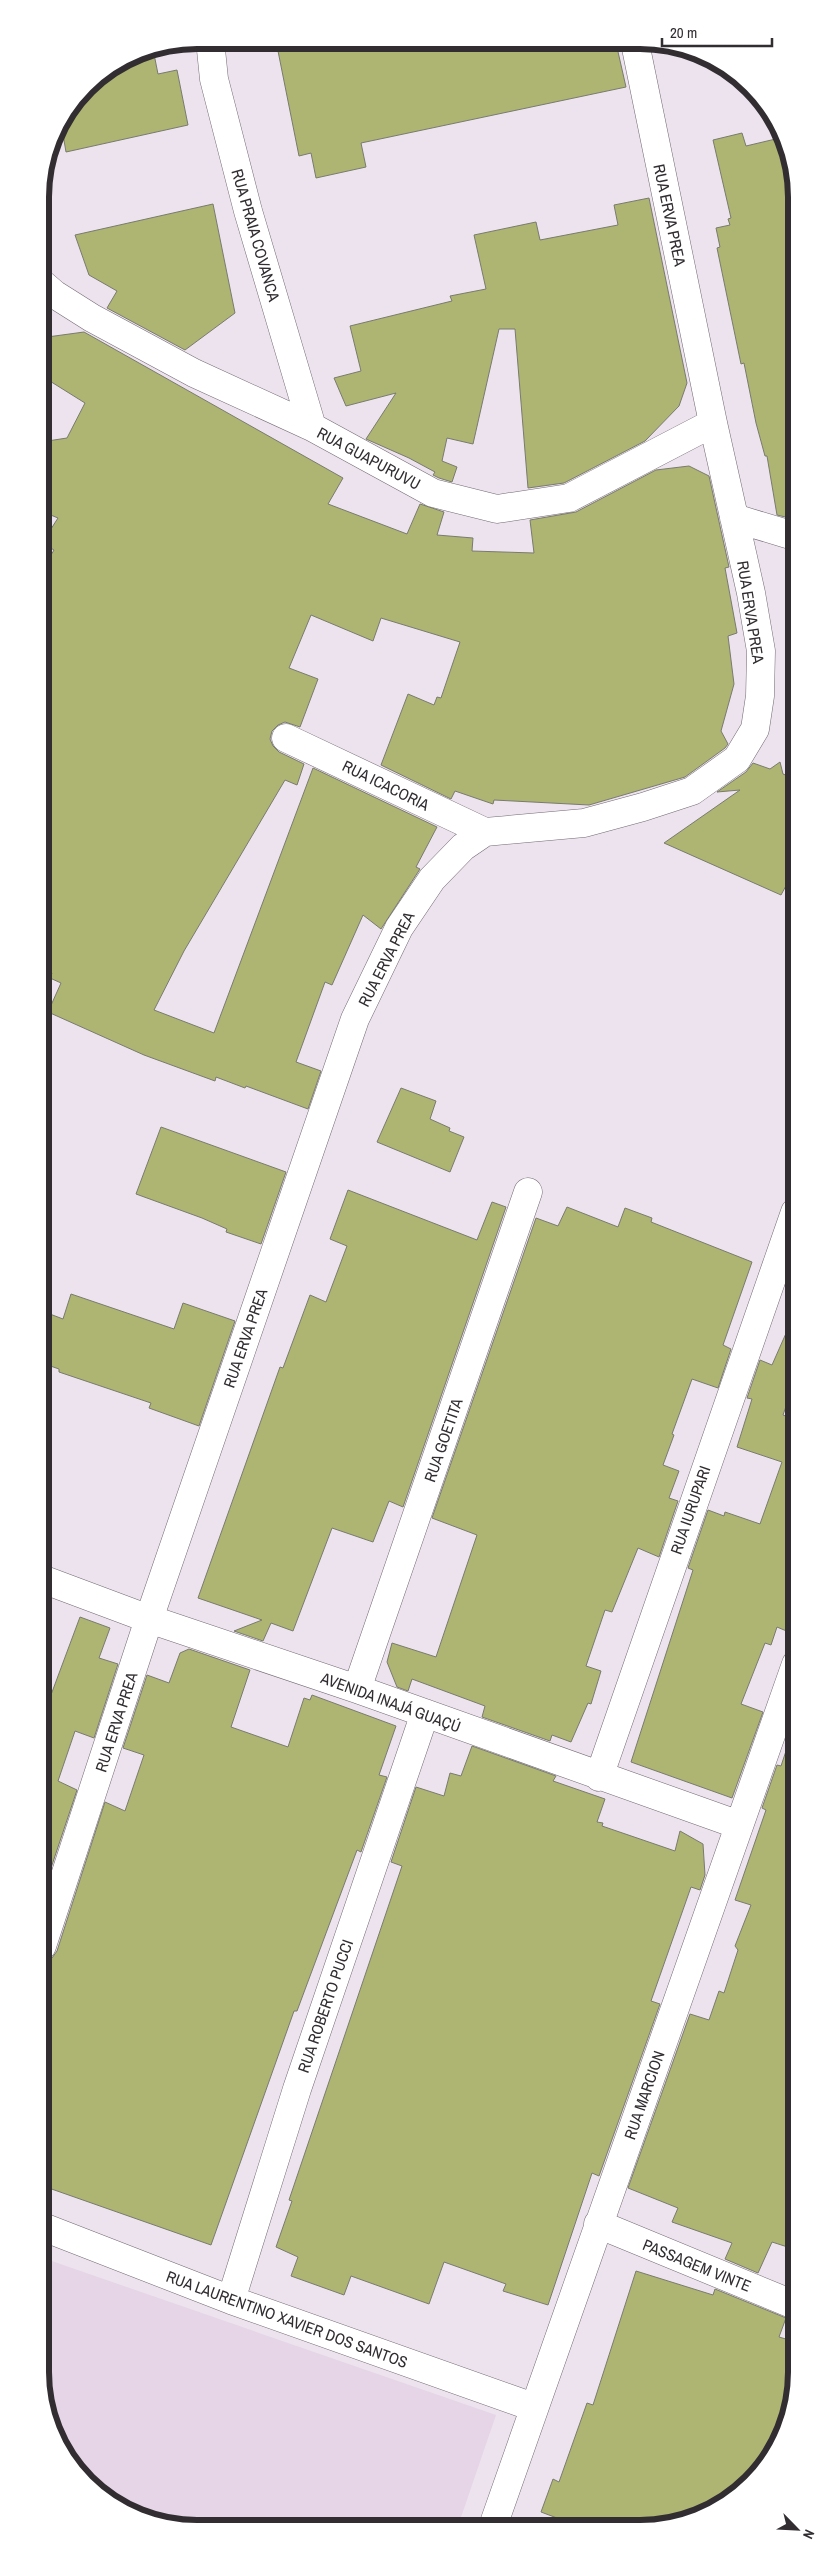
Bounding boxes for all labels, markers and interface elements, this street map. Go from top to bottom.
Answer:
scale bar [662,15,772,47]
text: 20 m [670,22,697,43]
street label: RUA ERVA PREA [648,162,692,268]
street label: RUA PRAIA COVANCA [227,166,286,304]
street label: RUA GUAPURUVU [313,421,425,495]
street label: RUA ERVA PREA [732,559,770,665]
street label: RUA ICACORIA [339,754,433,816]
street label: RUA ERVA PREA [353,908,419,1010]
street label: RUA ERVA PREA [218,1285,272,1391]
street label: RUA GOETITA [418,1395,468,1485]
street label: RUA IURUPARI [665,1463,715,1557]
street label: AVENIDA INAJÁ GUAÇÚ [317,1666,464,1737]
street label: RUA ERVA PREA [89,1669,143,1775]
street label: RUA ROBERTO PUCCI [292,1936,358,2076]
street label: RUA MARCION [619,2048,669,2142]
street label: PASSAGEM VINTE [640,2233,754,2297]
street label: RUA LAURENTINO XAVIER DOS SANTOS [163,2265,411,2373]
north arrow [772,2504,822,2554]
text: N [799,2527,819,2542]

